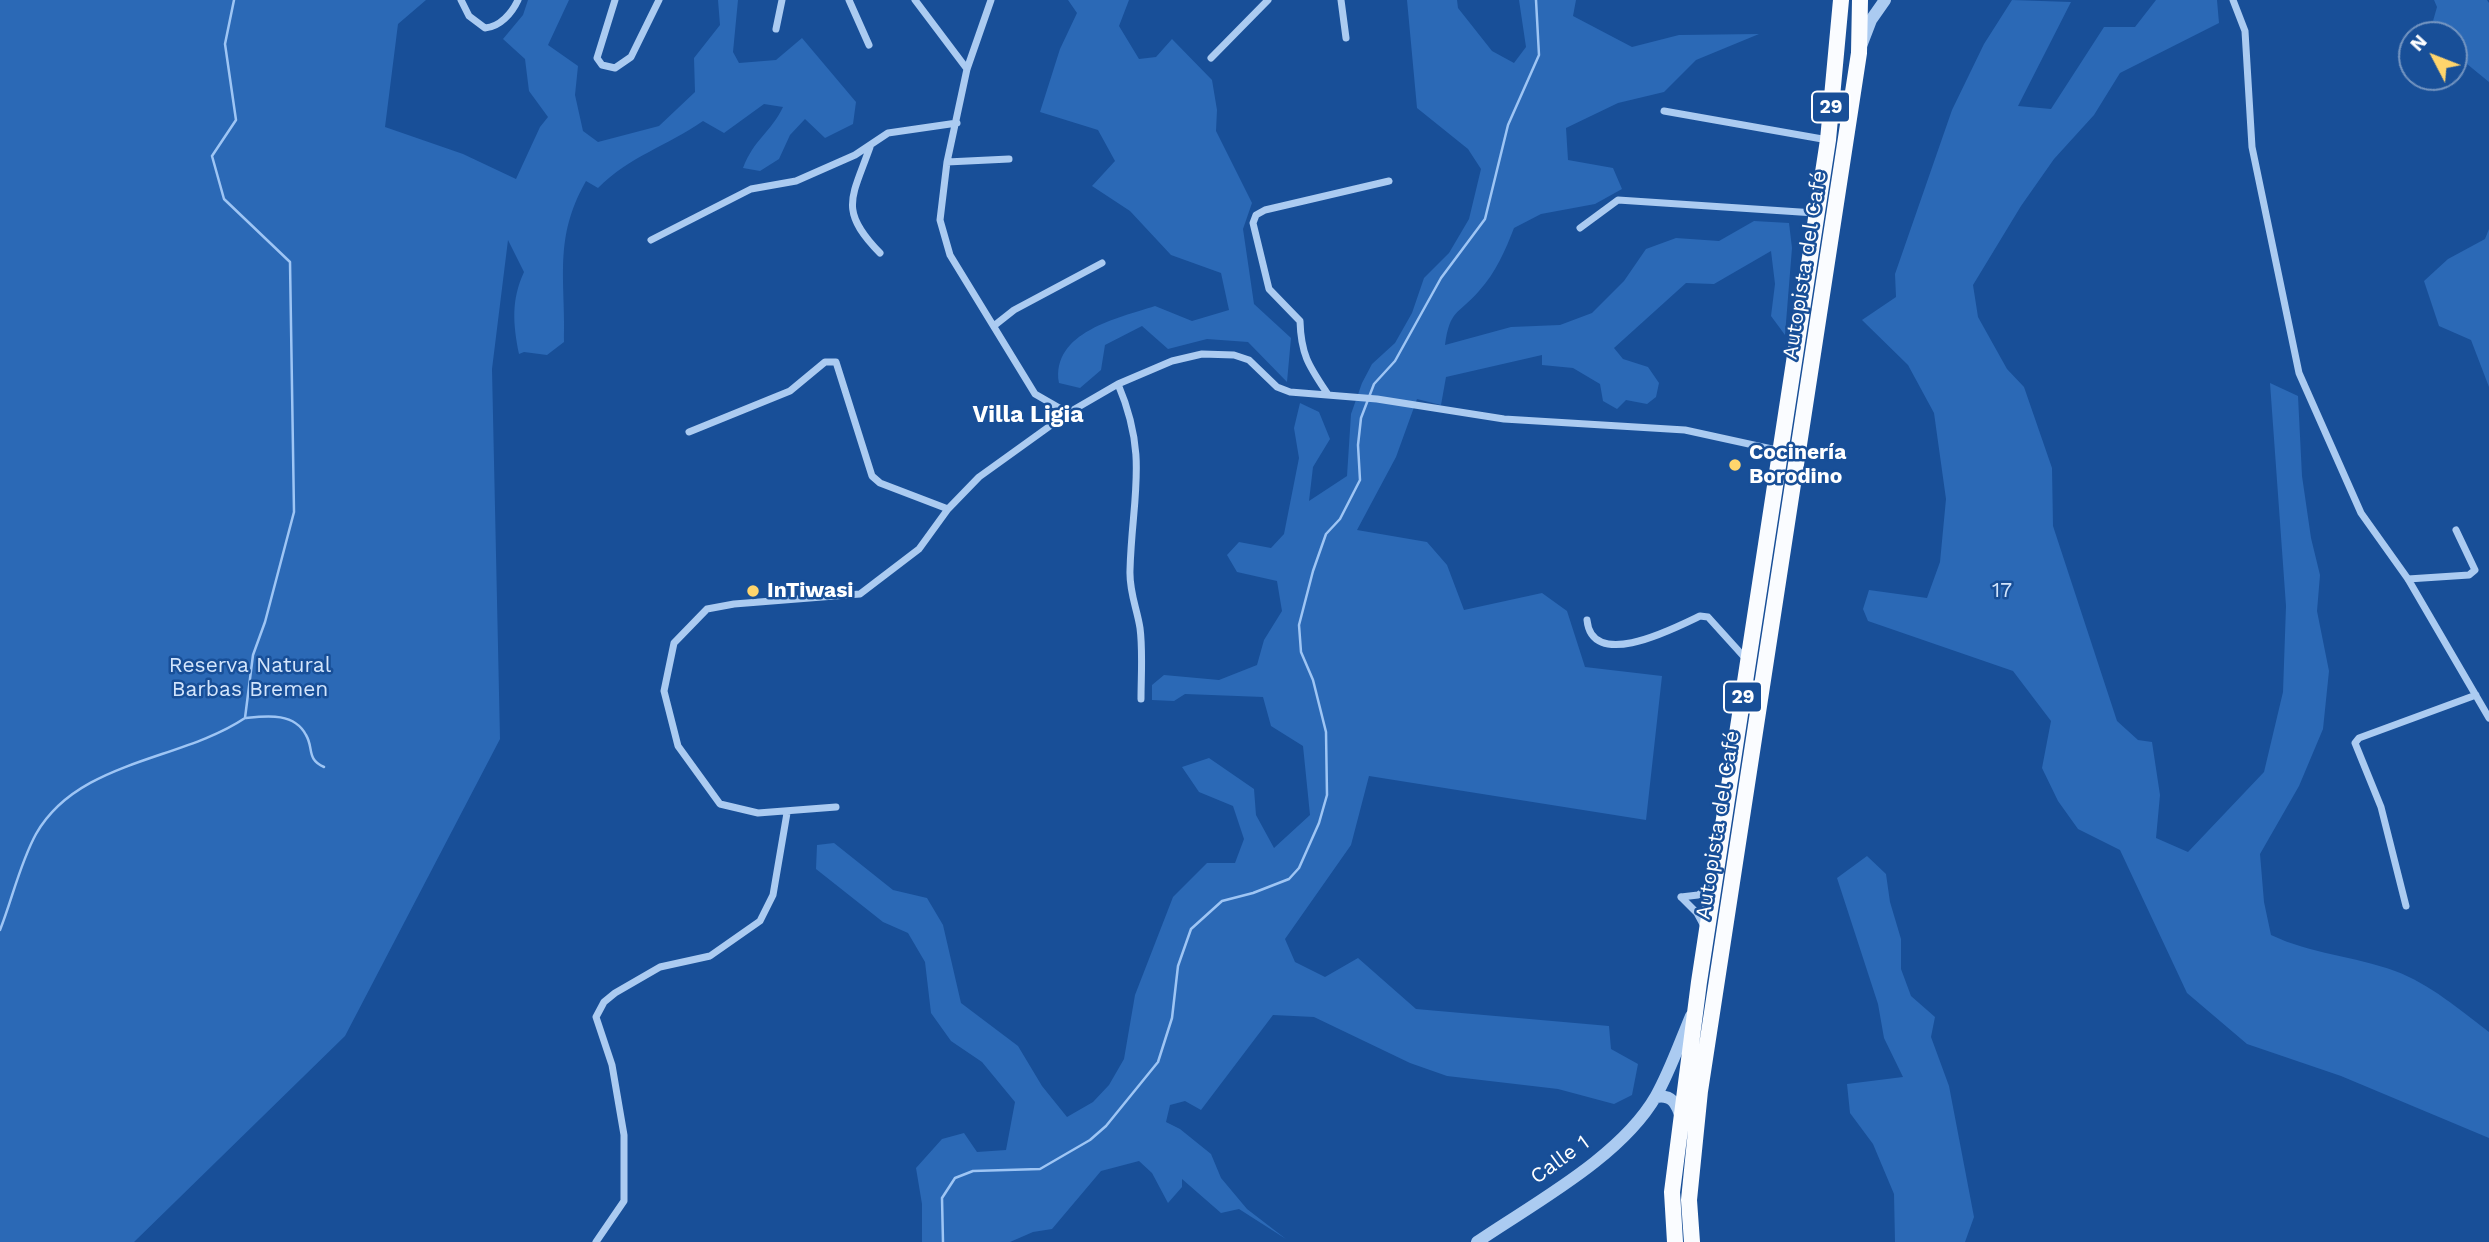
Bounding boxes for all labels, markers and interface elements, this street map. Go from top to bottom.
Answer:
north arrow [2398,21,2468,91]
text: N [2405,30,2432,56]
road number: 29 [1812,92,1850,122]
street label: Autopista del Café [1778,169,1832,361]
district label: Villa Ligia [973,401,1083,429]
place label: Cocinería Borodino [1749,440,1846,490]
marker: Cocinería Borodino [1727,457,1743,473]
place label: InTiwasi [767,578,853,604]
park label: 17 [1992,578,2012,604]
marker: InTiwasi [745,583,761,599]
park label: Reserva Natural Barbas Bremen [169,653,331,703]
road number: 29 [1724,682,1762,712]
street label: Autopista del Café [1691,729,1745,921]
street label: Calle 1 [1526,1130,1594,1190]

